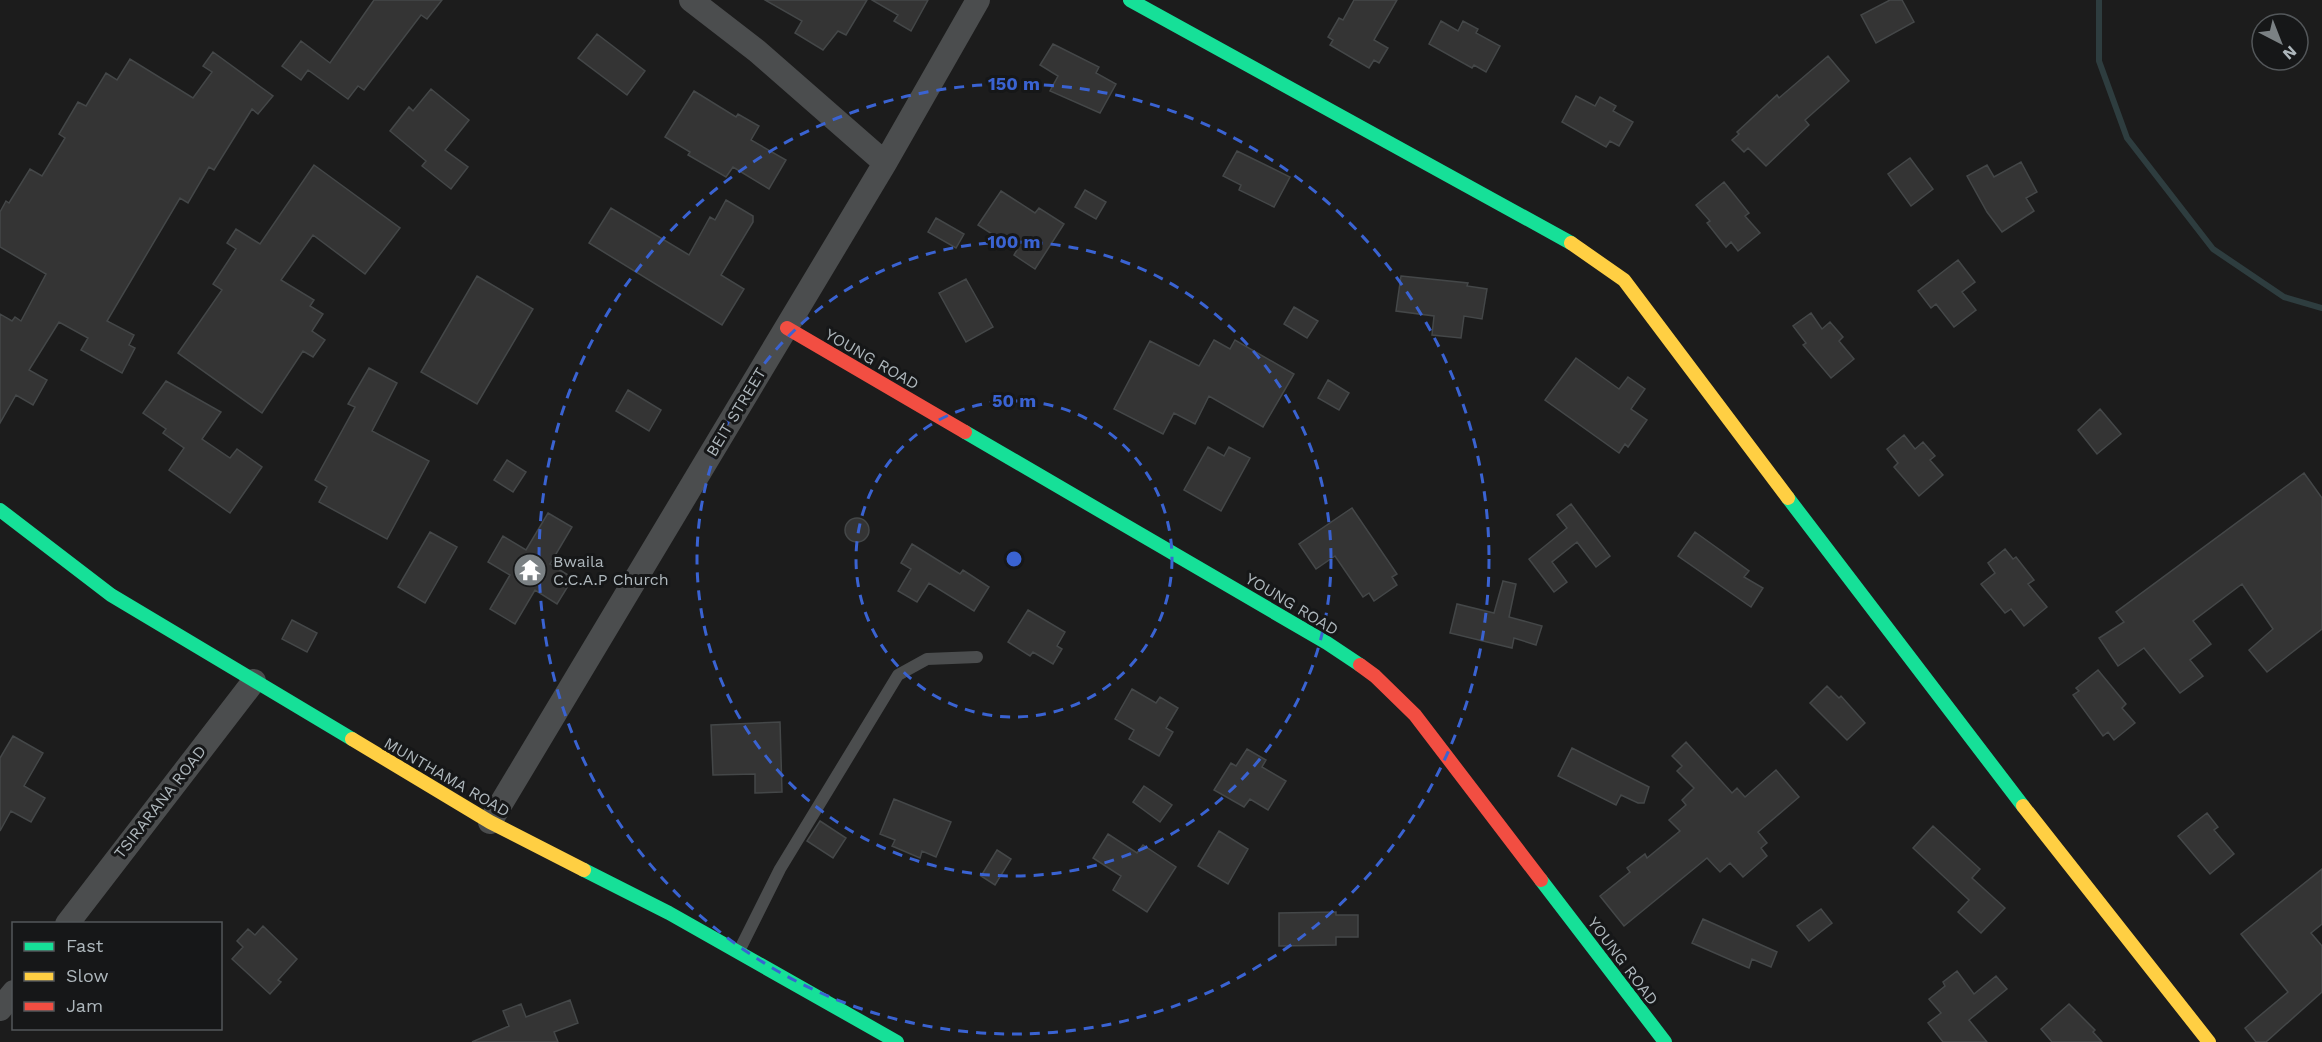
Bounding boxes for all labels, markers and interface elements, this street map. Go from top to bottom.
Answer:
north arrow [2250,12,2310,72]
text: N [2279,42,2300,64]
text: 150 m [988,73,1040,94]
text: 100 m [987,231,1041,252]
street label: YOUNG ROAD [822,324,922,394]
street label: BEIT STREET [702,364,770,460]
text: 50 m [992,390,1036,411]
centre of rings [1004,549,1024,569]
temple icon: Bwaila C.C.A.P Church [512,552,548,588]
place label: Bwaila C.C.A.P Church [553,552,669,589]
street label: YOUNG ROAD [1242,569,1342,639]
street label: MUNTHAMA ROAD [381,733,513,821]
street label: TSIRARANA ROAD [110,742,210,862]
street label: YOUNG ROAD [1584,913,1662,1009]
legend [12,922,222,1030]
text: Fast [66,935,104,956]
text: Slow [66,965,109,986]
text: Jam [66,995,103,1016]

